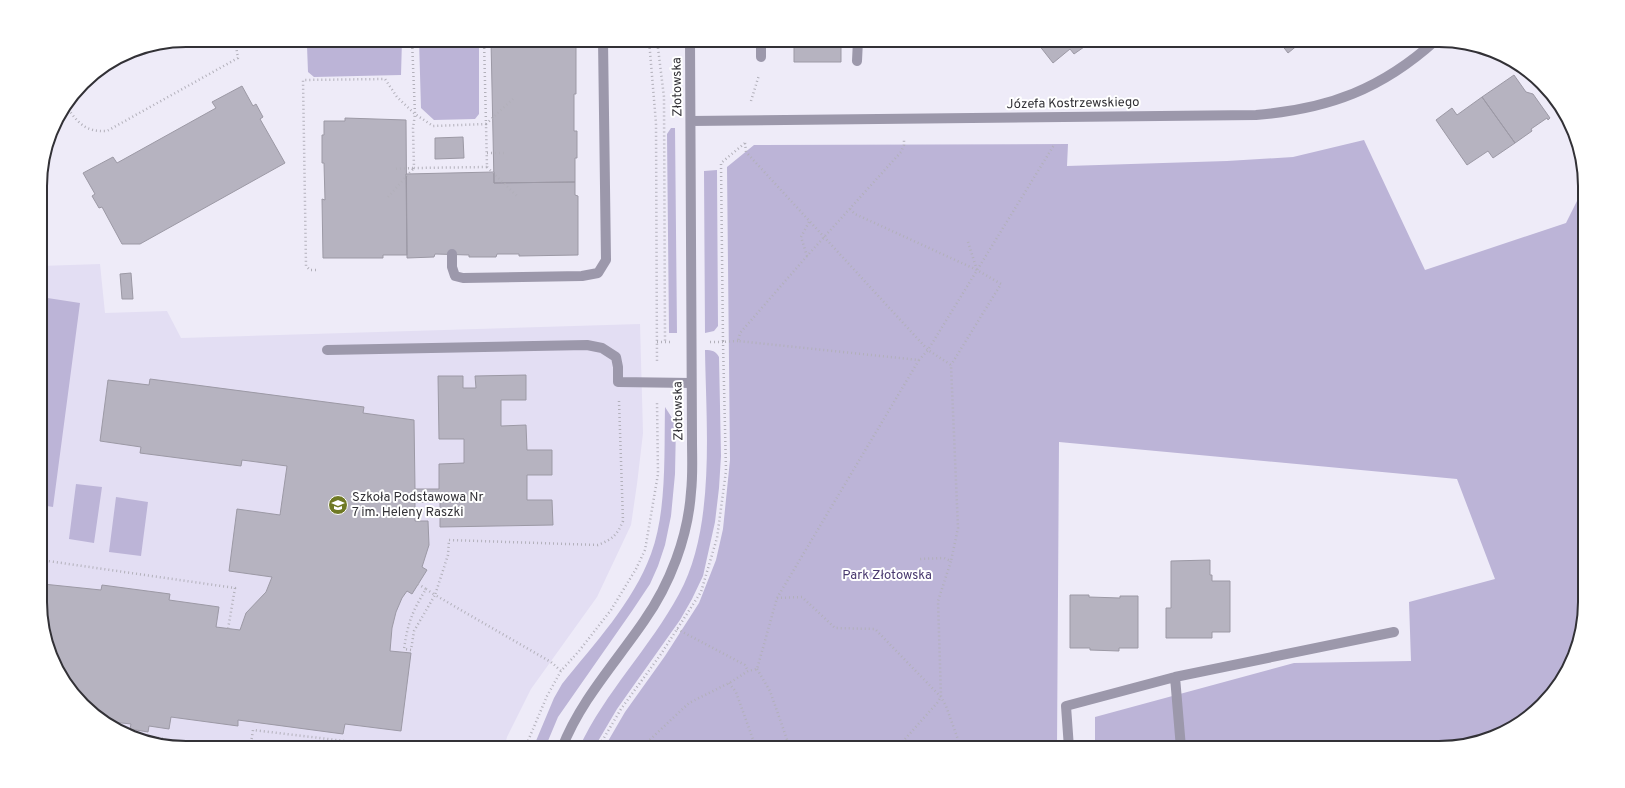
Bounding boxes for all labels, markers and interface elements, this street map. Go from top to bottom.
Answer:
street label: Złotowska [669,57,687,117]
street label: Józefa Kostrzewskiego [1006,95,1140,113]
street label: Złotowska [670,381,688,441]
place label: Szkoła Podstawowa Nr 7 im. Heleny Raszki [352,490,483,521]
school or university icon: Szkoła Podstawowa Nr 7 im. Heleny Raszki [327,494,349,516]
park label: Park Złotowska [842,568,932,584]

